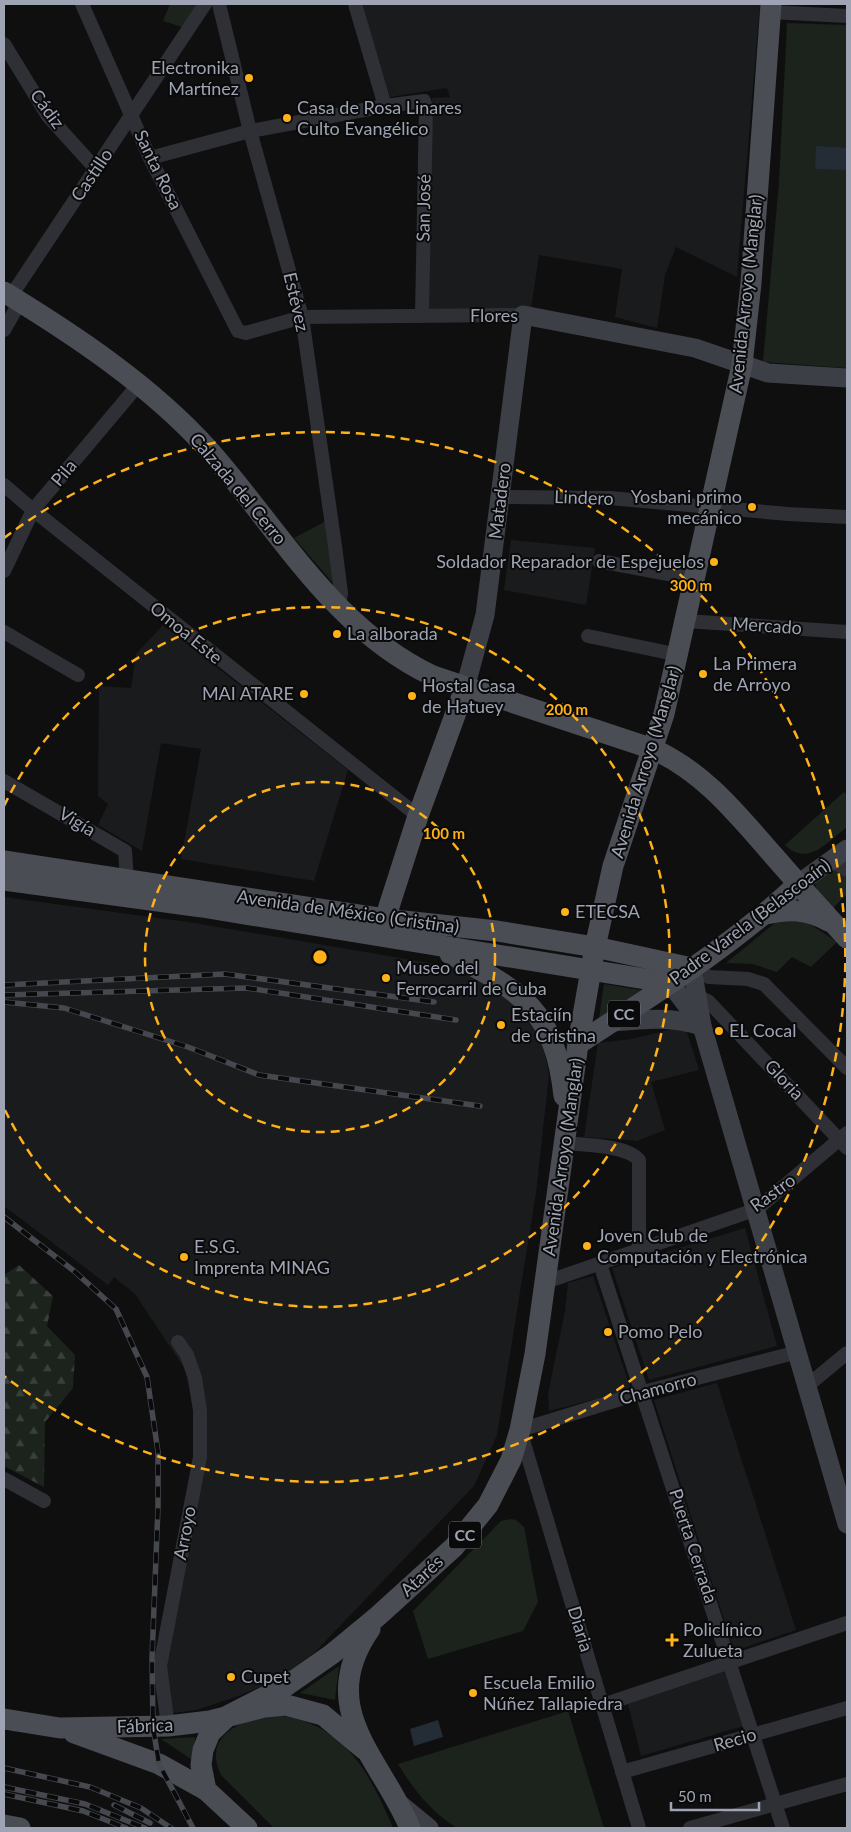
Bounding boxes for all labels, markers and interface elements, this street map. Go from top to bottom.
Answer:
place label: Electronika Martínez [151,56,239,99]
marker: Electronika Martínez [243,72,255,84]
street label: Cádiz [26,84,69,132]
place label: Casa de Rosa Linares Culto Evangélico [297,96,462,139]
marker: Casa de Rosa Linares Culto Evangélico [281,112,293,124]
street label: Santa Rosa [130,126,188,213]
street label: Castillo [66,144,117,205]
street label: San José [411,174,435,242]
street label: Avenida Arroyo (Manglar) [724,193,766,394]
street label: Estévez [279,270,314,334]
street label: Flores [470,304,518,326]
street label: Calzada del Cerro [186,428,292,549]
street label: Pila [46,454,81,490]
street label: Matadero [483,461,515,540]
street label: Lindero [554,485,614,509]
place label: Yosbani primo mecánico [631,485,742,528]
marker: Yosbani primo mecánico [746,501,758,513]
place label: Soldador Reparador de Espejuelos [436,550,704,572]
marker: Soldador Reparador de Espejuelos [708,556,720,568]
text: 300 m [670,576,712,594]
street label: Omoa Este [146,596,227,668]
street label: Mercado [731,612,803,638]
place label: La alborada [347,622,438,644]
marker: La alborada [331,628,343,640]
place label: La Primera de Arroyo [713,652,797,695]
street label: Avenida Arroyo (Manglar) [605,663,685,860]
marker: La Primera de Arroyo [697,668,709,680]
place label: Hostal Casa de Hatuey [422,674,515,717]
place label: MAI ATARE [202,682,294,704]
marker: MAI ATARE [298,688,310,700]
marker: Hostal Casa de Hatuey [406,690,418,702]
text: 200 m [546,700,588,718]
street label: Vigía [55,802,100,841]
text: 100 m [423,824,465,842]
street label: Padre Varela (Belascoaín) [665,854,834,989]
street label: Avenida de México (Cristina) [236,885,461,938]
place label: ETECSA [575,900,641,922]
marker: ETECSA [559,906,571,918]
centre of rings [311,948,329,966]
place label: Museo del Ferrocarril de Cuba [396,956,547,999]
marker: Museo del Ferrocarril de Cuba [380,972,392,984]
road number: CC [608,1001,640,1028]
place label: Estaciín de Cristina [511,1003,596,1046]
marker: Estaciín de Cristina [495,1019,507,1031]
place label: EL Cocal [729,1019,797,1041]
marker: EL Cocal [713,1025,725,1037]
street label: Gloria [761,1055,809,1104]
street label: Avenida Arroyo (Manglar) [537,1056,587,1257]
street label: Rastro [745,1168,799,1216]
place label: Joven Club de Computación y Electrónica [597,1224,808,1267]
place label: E.S.G. Imprenta MINAG [194,1235,330,1278]
marker: Joven Club de Computación y Electrónica [581,1240,593,1252]
marker: E.S.G. Imprenta MINAG [178,1251,190,1263]
place label: Pomo Pelo [618,1320,702,1342]
marker: Pomo Pelo [602,1326,614,1338]
street label: Chamorro [617,1367,699,1409]
street label: Puerta Cerrada [665,1486,723,1606]
street label: Arroyo [168,1504,200,1561]
road number: CC [449,1522,481,1548]
street label: Atarés [395,1550,447,1601]
street label: Diaria [564,1603,598,1654]
place label: Policlínico Zulueta [683,1618,762,1661]
marker: Policlínico Zulueta [665,1633,679,1647]
place label: Cupet [241,1665,289,1687]
marker: Cupet [225,1671,237,1683]
place label: Escuela Emilio Núñez Tallapiedra [483,1671,623,1714]
marker: Escuela Emilio Núñez Tallapiedra [467,1687,479,1699]
street label: Fábrica [116,1713,174,1737]
street label: Recio [711,1722,759,1756]
scale bar [671,1780,758,1812]
text: 50 m [678,1787,712,1805]

